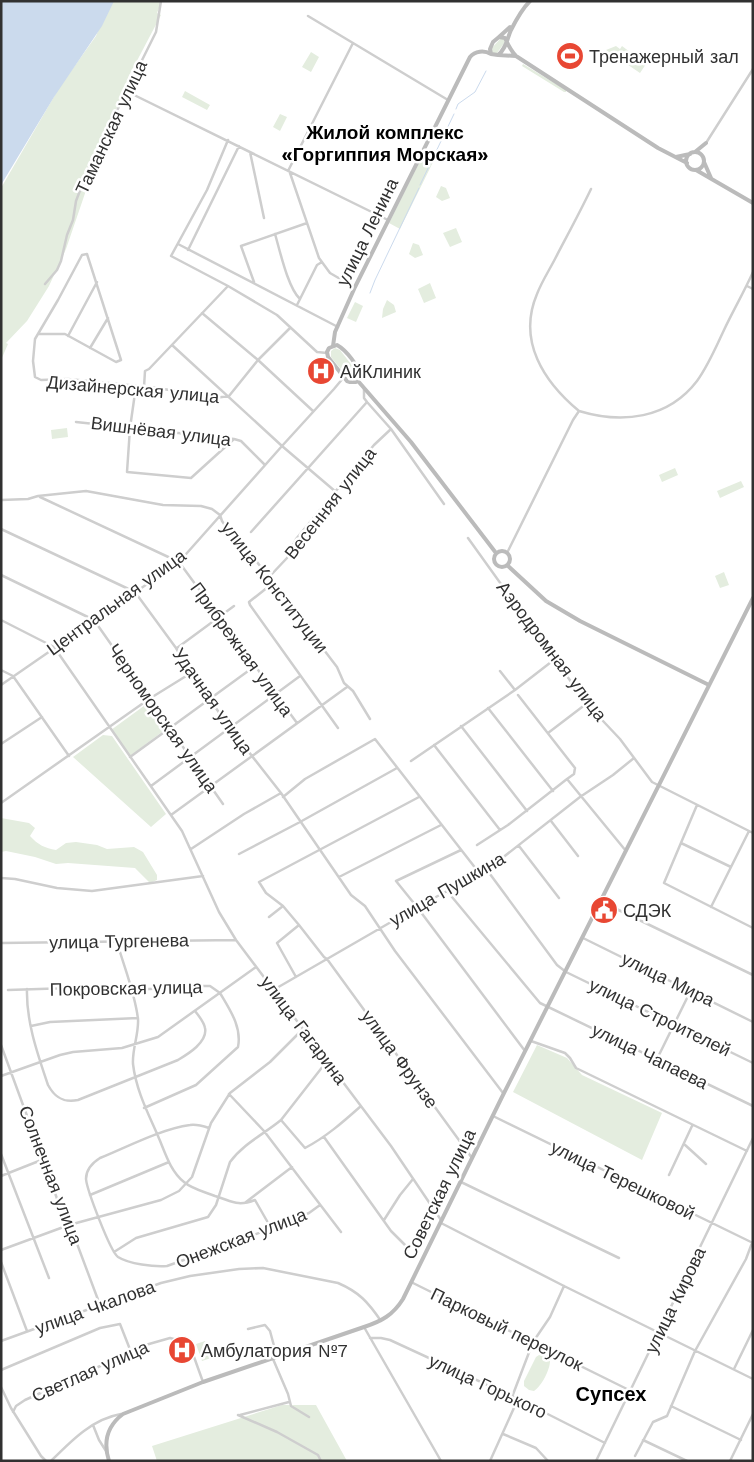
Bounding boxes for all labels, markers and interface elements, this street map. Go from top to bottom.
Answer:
sports icon: Тренажерный зал [555,41,585,71]
place label: Тренажерный зал [589,46,739,67]
street label: Таманская улица [71,56,152,197]
district label: Жилой комплекс «Горгиппия Морская» [282,121,488,166]
street label: улица Ленина [332,174,403,289]
hospital icon: АйКлиник [306,356,336,386]
place label: АйКлиник [340,361,421,382]
street label: Дизайнерская улица [46,371,221,407]
street label: Вишнёвая улица [90,412,233,450]
street label: Весенняя улица [280,442,381,563]
street label: улица Конституции [217,517,333,657]
street label: Центральная улица [42,544,190,659]
street label: Аэродромная улица [493,577,612,726]
street label: Прибрежная улица [186,578,298,721]
street label: Черноморская улица [104,639,223,797]
street label: Удачная улица [169,644,258,759]
street label: улица Пушкина [386,847,509,931]
public building icon: СДЭК [589,895,619,925]
place label: СДЭК [623,900,672,921]
street label: улица Тургенева [49,929,190,953]
street label: улица Мира [618,947,719,1011]
street label: улица Гагарина [256,972,352,1089]
street label: улица Строителей [586,974,734,1060]
street label: Покровская улица [49,976,204,1000]
street label: улица Фрунзе [357,1006,443,1112]
street label: улица Чапаева [588,1019,712,1094]
street label: Солнечная улица [15,1103,88,1248]
street label: Советская улица [398,1124,480,1263]
street label: улица Терешковой [548,1136,698,1224]
street label: Онежская улица [173,1203,310,1273]
street label: улица Кирова [640,1243,710,1357]
street label: улица Чкалова [32,1275,159,1338]
street label: Парковый переулок [428,1283,587,1375]
street label: Светлая улица [28,1335,152,1406]
hospital icon: Амбулатория №7 [167,1335,197,1365]
place label: Амбулатория №7 [201,1340,348,1361]
street label: улица Горького [426,1349,550,1423]
district label: Супсех [576,1382,646,1406]

